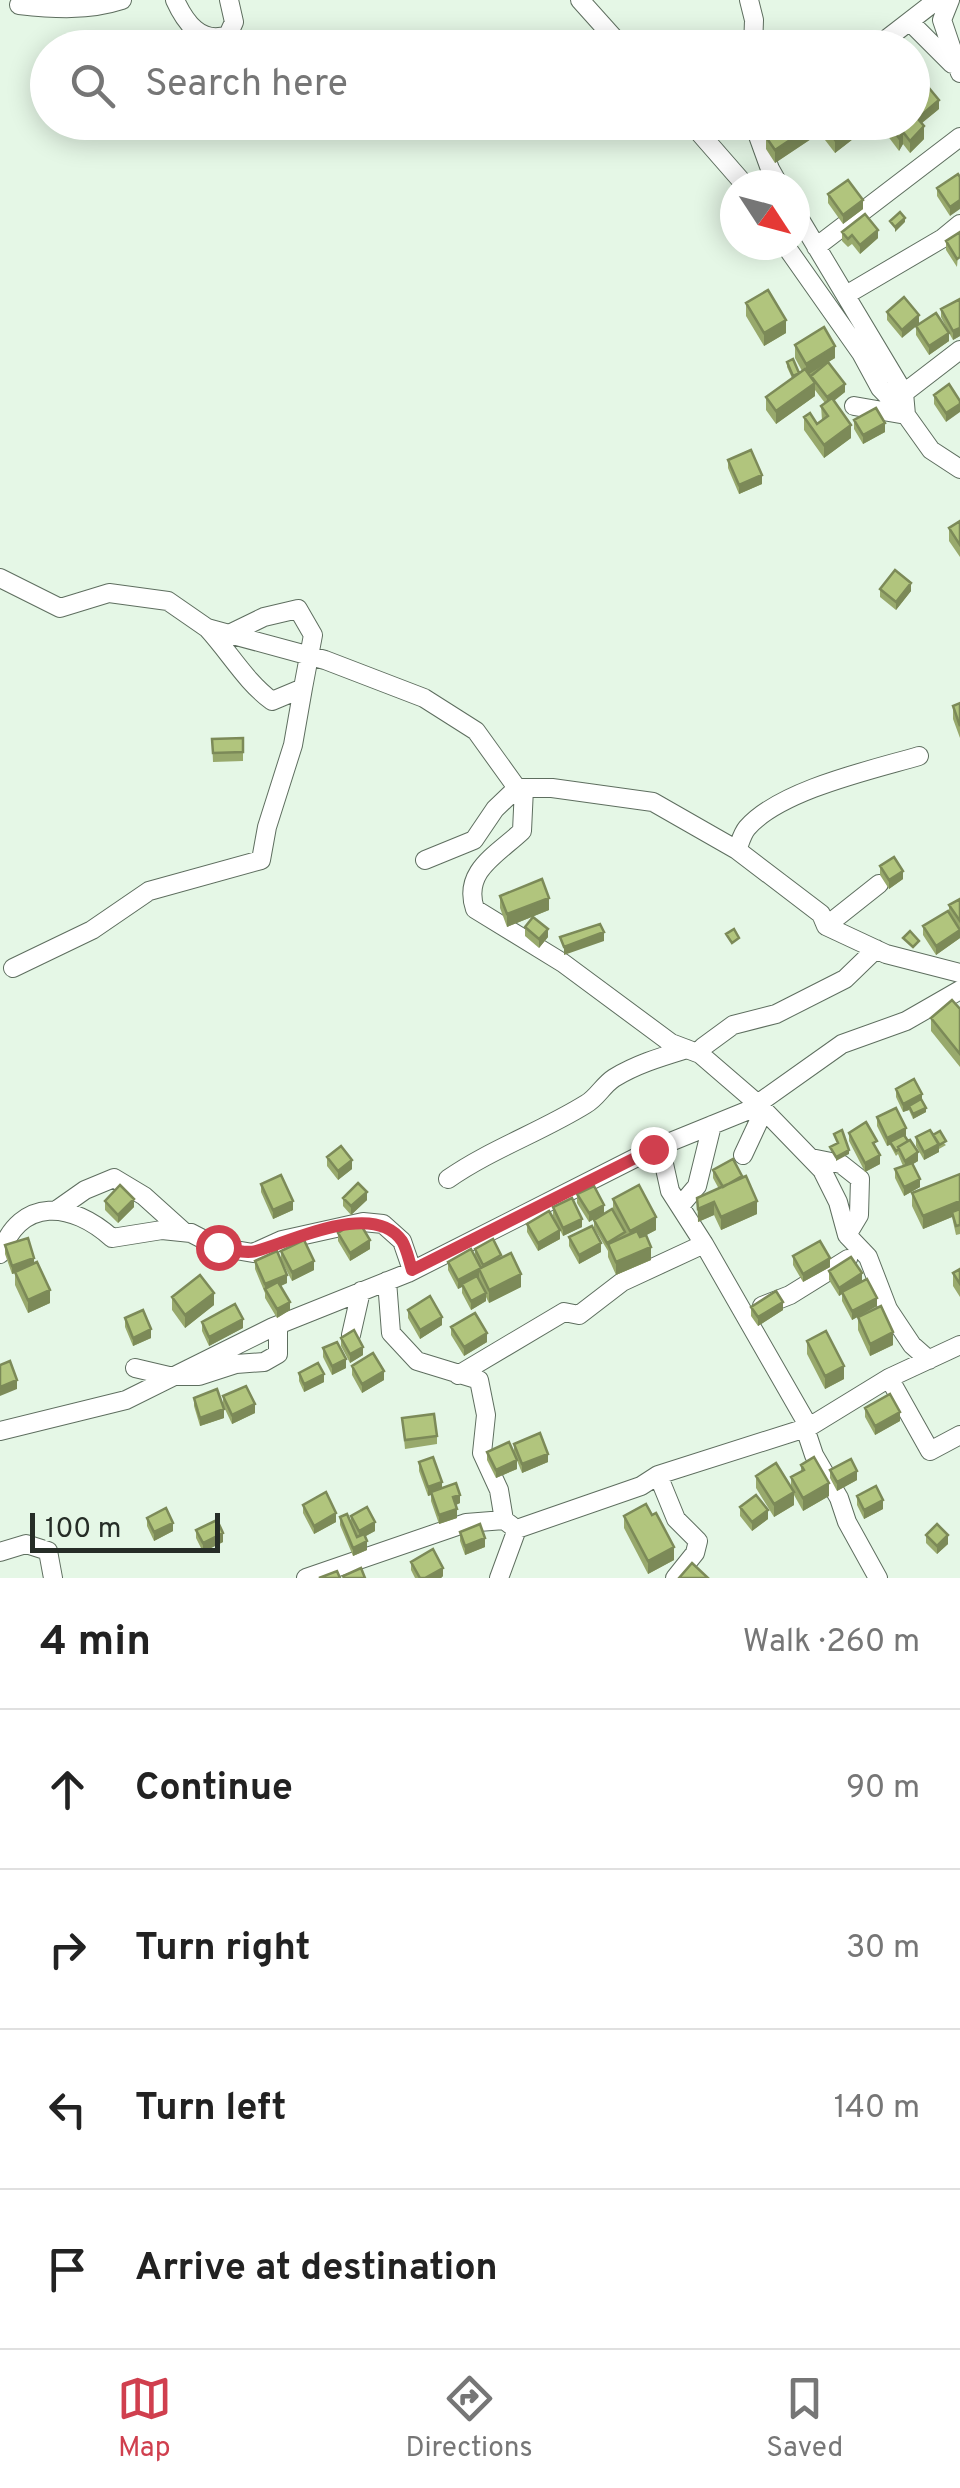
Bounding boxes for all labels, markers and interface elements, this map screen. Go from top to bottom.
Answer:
search box [30,30,930,140]
icon: search [65,58,120,113]
text: Search here [145,61,348,110]
north arrow [720,170,810,260]
route end [631,1127,677,1173]
route start [196,1225,242,1271]
scale bar [30,1508,220,1552]
text: 100 m [45,1512,121,1548]
text: 4 min [40,1617,151,1670]
text: Walk · 260 m [743,1623,920,1663]
icon: ahead [40,1762,95,1817]
text: Continue [135,1765,293,1814]
text: 90 m [846,1769,920,1809]
icon: right [40,1922,95,1977]
text: Turn right [135,1925,310,1974]
text: 30 m [846,1929,920,1969]
icon: left [40,2082,95,2137]
text: Turn left [135,2085,287,2134]
text: 140 m [834,2089,920,2129]
icon: arrive [40,2242,95,2297]
text: Arrive at destination [135,2245,498,2294]
tab: Map [117,2371,172,2467]
tab: Directions [405,2371,533,2467]
tab: Saved [766,2371,843,2467]

